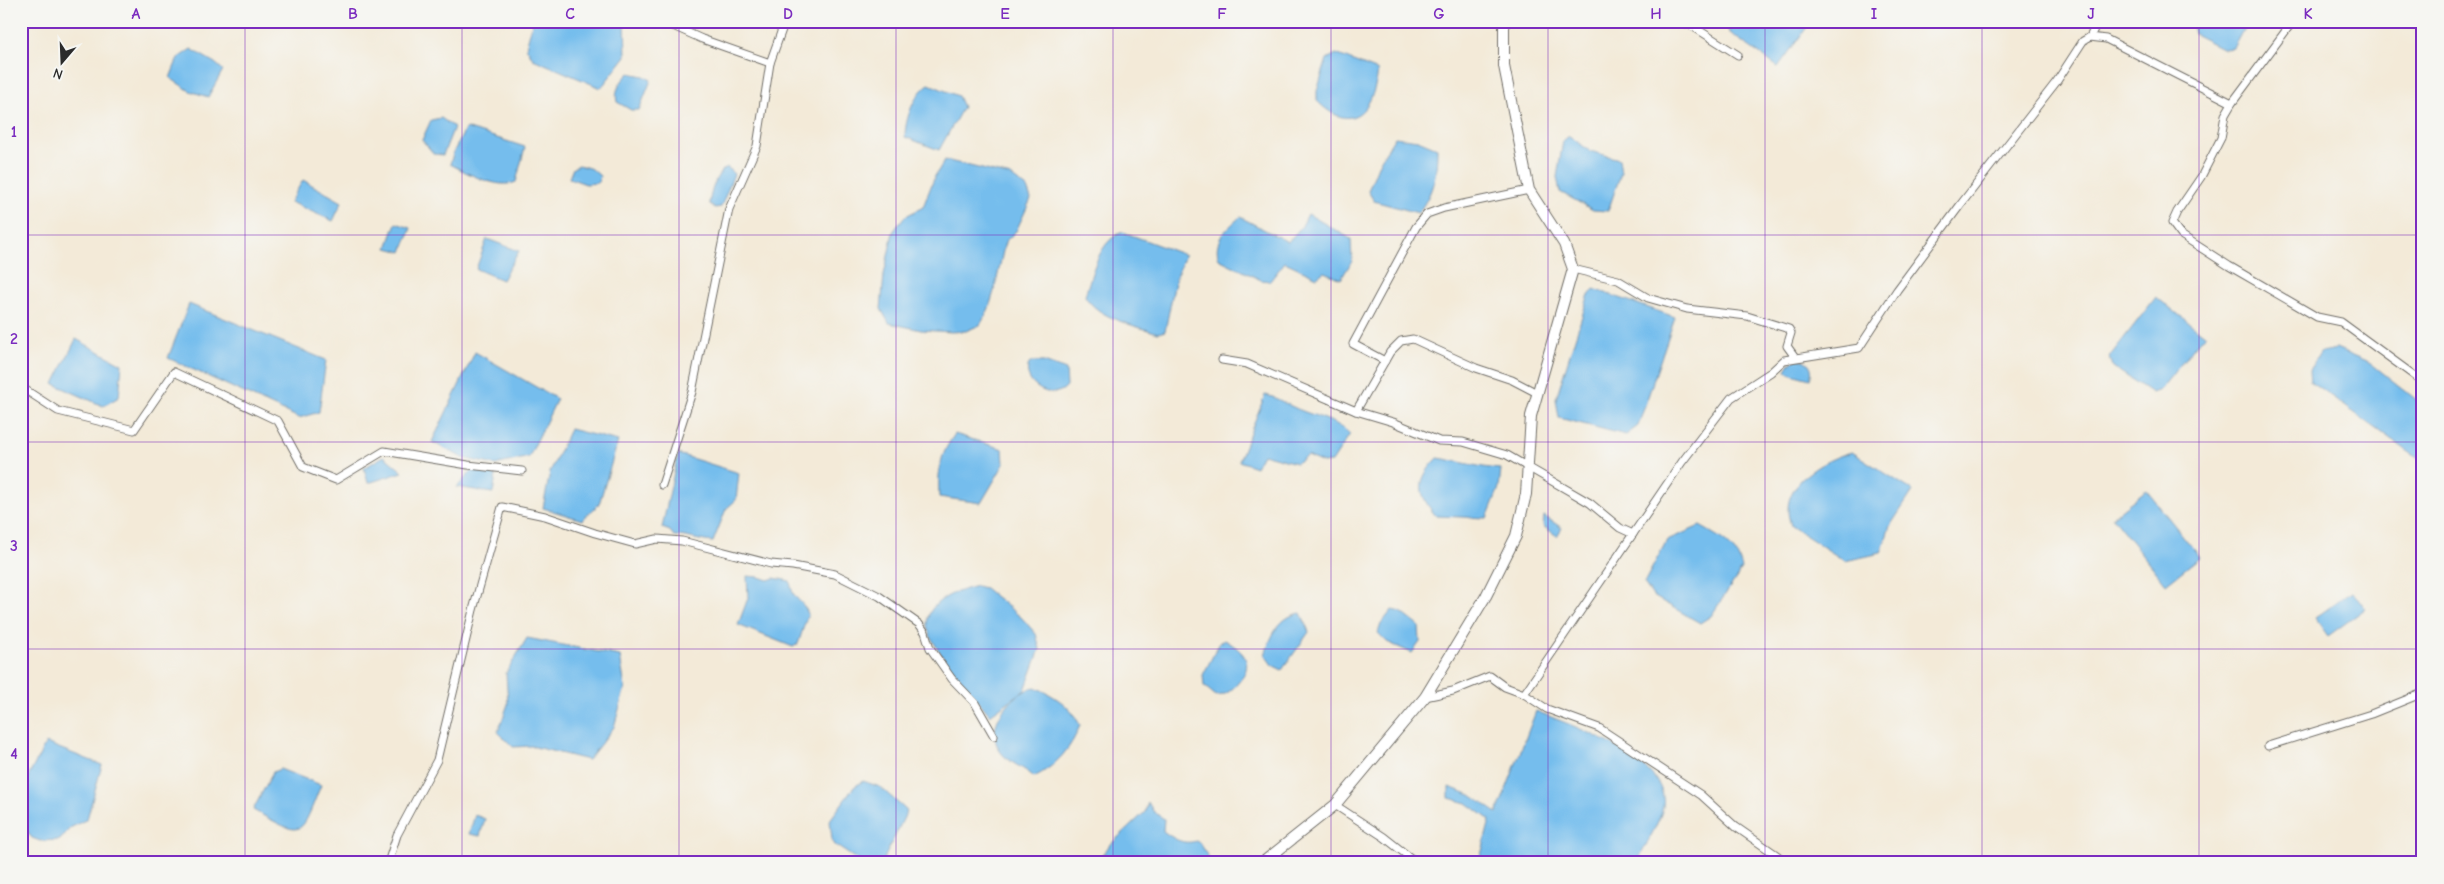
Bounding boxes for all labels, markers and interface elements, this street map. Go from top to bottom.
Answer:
text: A [132,5,141,23]
text: B [348,5,358,23]
text: C [565,5,575,23]
text: D [783,5,793,23]
text: E [1000,5,1010,23]
text: F [1217,5,1227,23]
text: G [1433,5,1445,23]
text: H [1650,5,1662,23]
text: I [1871,5,1877,23]
text: J [2087,5,2095,23]
text: K [2303,5,2313,23]
north arrow [38,38,88,88]
text: N [51,64,65,83]
text: 1 [11,123,17,141]
text: 2 [10,330,18,348]
text: 3 [10,537,18,555]
text: 4 [10,745,18,763]

